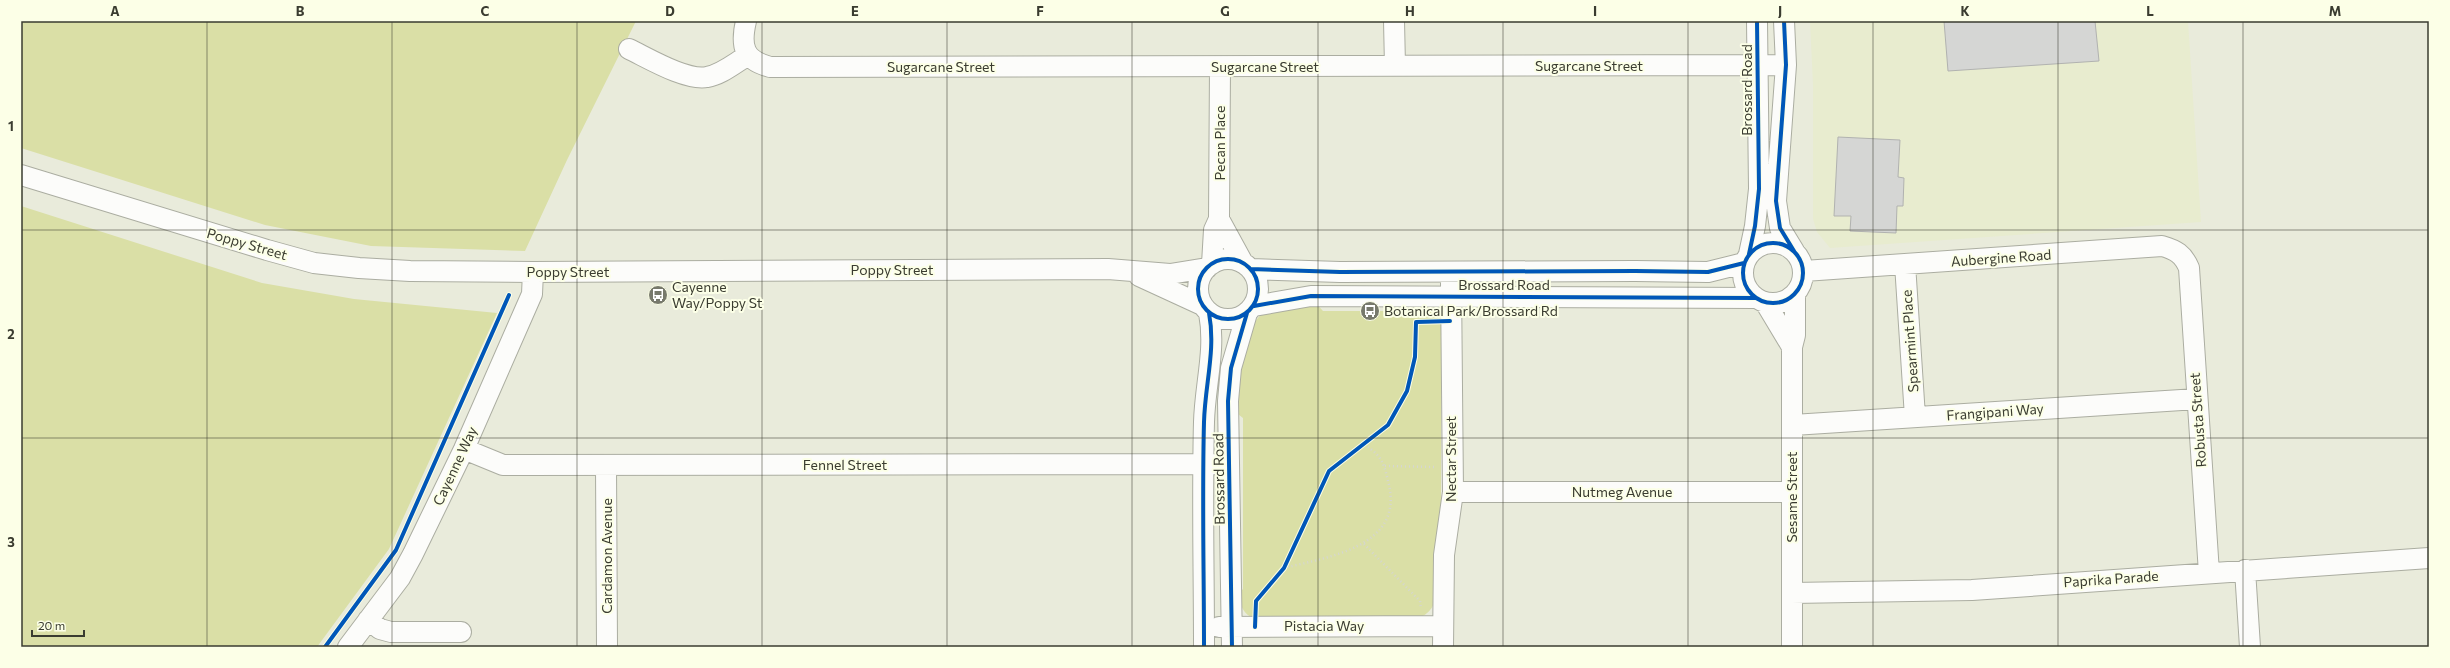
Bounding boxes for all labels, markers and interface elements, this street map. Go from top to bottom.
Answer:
text: A [110,3,120,19]
text: B [296,3,305,19]
text: C [481,3,490,19]
text: D [665,3,675,19]
text: E [851,3,859,19]
text: F [1036,3,1044,19]
text: G [1220,3,1230,19]
text: H [1405,3,1415,19]
text: I [1593,3,1597,19]
text: J [1778,3,1782,19]
text: K [1960,3,1970,19]
text: L [2146,3,2154,19]
text: M [2329,3,2341,19]
street label: Brossard Road [1738,44,1755,136]
street label: Sugarcane Street [1535,57,1643,74]
street label: Sugarcane Street [887,58,995,75]
street label: Sugarcane Street [1211,58,1319,75]
street label: Pecan Place [1211,106,1228,180]
text: 1 [8,118,14,134]
street label: Poppy Street [205,224,290,263]
street label: Aubergine Road [1950,246,2052,269]
street label: Poppy Street [851,261,934,278]
street label: Poppy Street [527,263,610,280]
street label: Brossard Road [1458,276,1550,293]
place label: Cayenne Way/Poppy St [672,278,763,311]
bus stop icon: Cayenne Way/Poppy St [647,284,669,306]
street label: Spearmint Place [1897,289,1922,393]
bus stop icon: Botanical Park/Brossard Rd [1359,300,1381,322]
place label: Botanical Park/Brossard Rd [1384,302,1558,319]
text: 2 [7,326,15,342]
street label: Robusta Street [2186,372,2209,468]
street label: Frangipani Way [1946,400,2044,423]
street label: Nectar Street [1442,416,1459,502]
street label: Cayenne Way [429,424,480,508]
street label: Brossard Road [1209,433,1228,525]
street label: Sesame Street [1783,451,1800,543]
street label: Fennel Street [803,456,887,473]
street label: Nutmeg Avenue [1572,483,1672,500]
street label: Cardamon Avenue [598,498,615,614]
text: 3 [7,534,15,550]
street label: Paprika Parade [2063,567,2159,590]
scale bar [32,612,84,638]
street label: Pistacia Way [1284,617,1364,634]
text: 20 m [38,618,65,632]

